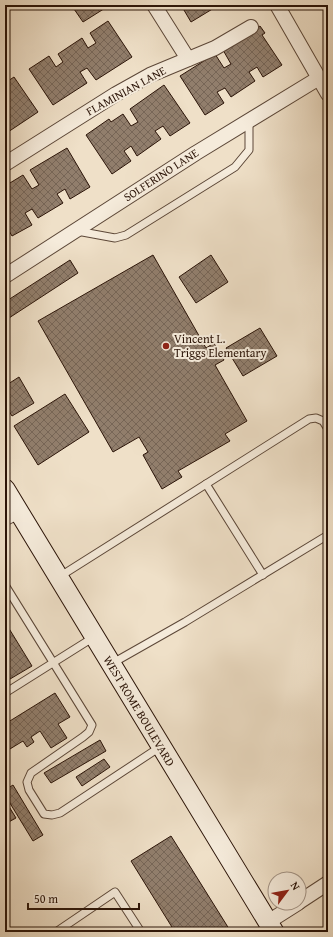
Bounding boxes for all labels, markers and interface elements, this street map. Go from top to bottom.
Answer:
street label: FLAMINIAN LANE [83,62,169,120]
street label: SOLFERINO LANE [120,144,202,205]
place label: Vincent L. Triggs Elementary [174,330,266,361]
marker: Vincent L. Triggs Elementary [161,341,171,351]
street label: WEST ROME BOULEVARD [100,652,179,769]
north arrow [267,871,307,911]
text: N [287,878,305,894]
scale bar [28,885,139,911]
text: 50 m [34,890,58,907]

